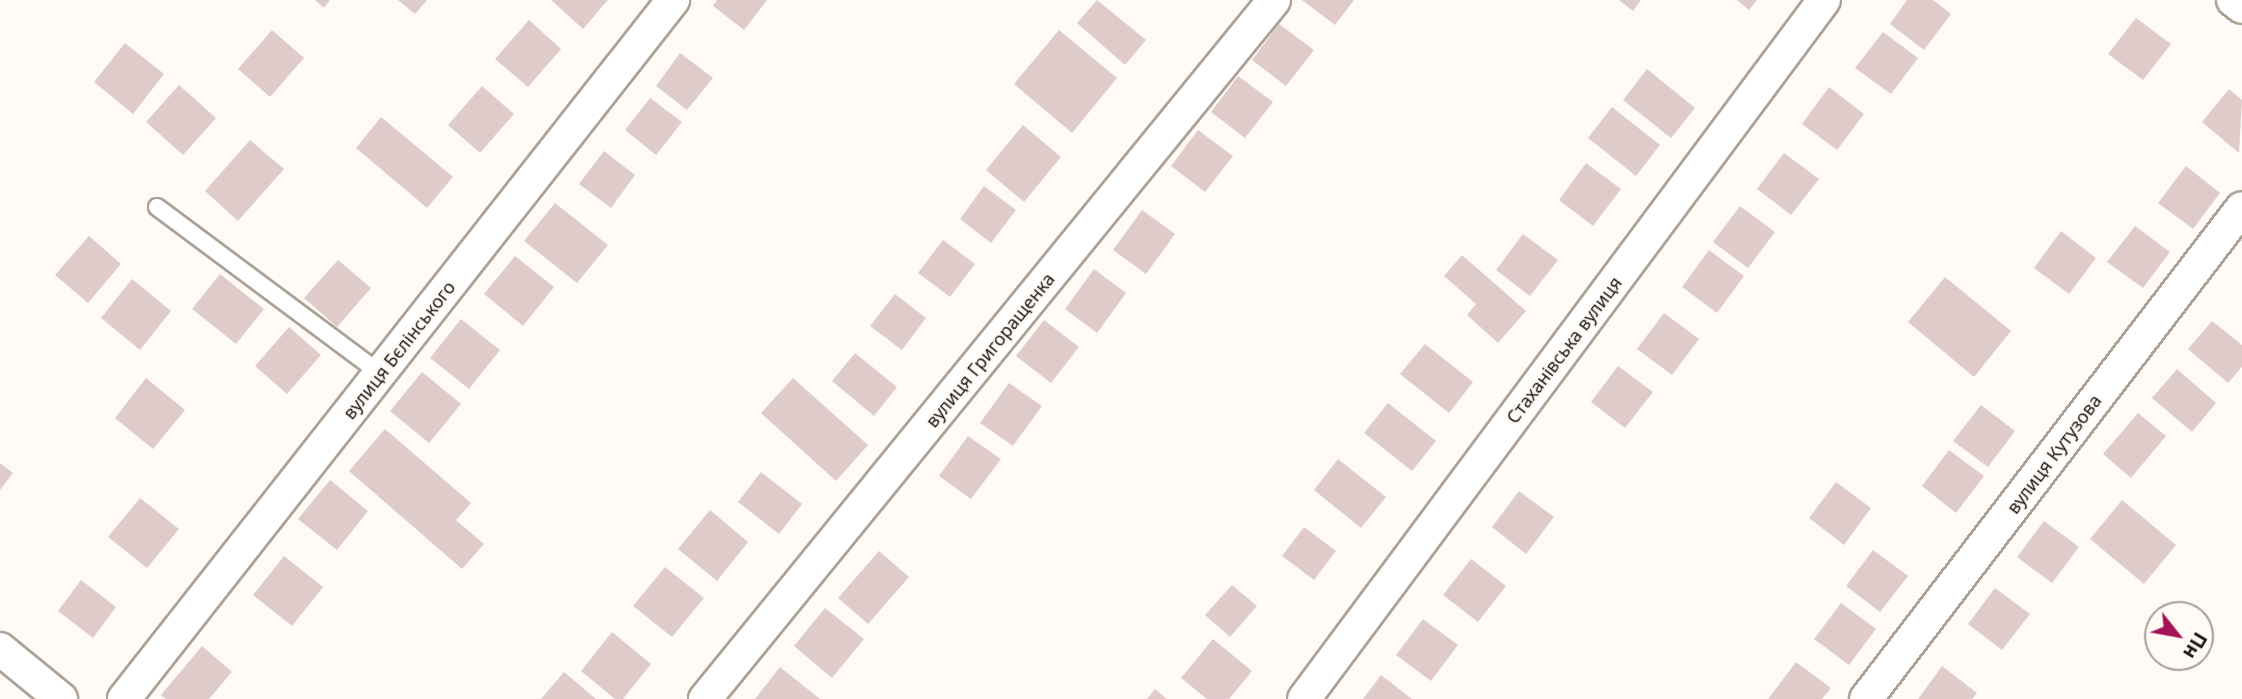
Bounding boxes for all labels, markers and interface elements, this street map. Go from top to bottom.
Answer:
street label: вулиця Григоращенка [921,268,1059,432]
street label: Стаханівська вулиця [1502,272,1626,428]
street label: вулиця Бєлінського [338,277,460,423]
street label: вулиця Кутузова [2002,390,2106,518]
north arrow [2144,601,2214,671]
text: Пн [2177,628,2213,664]

